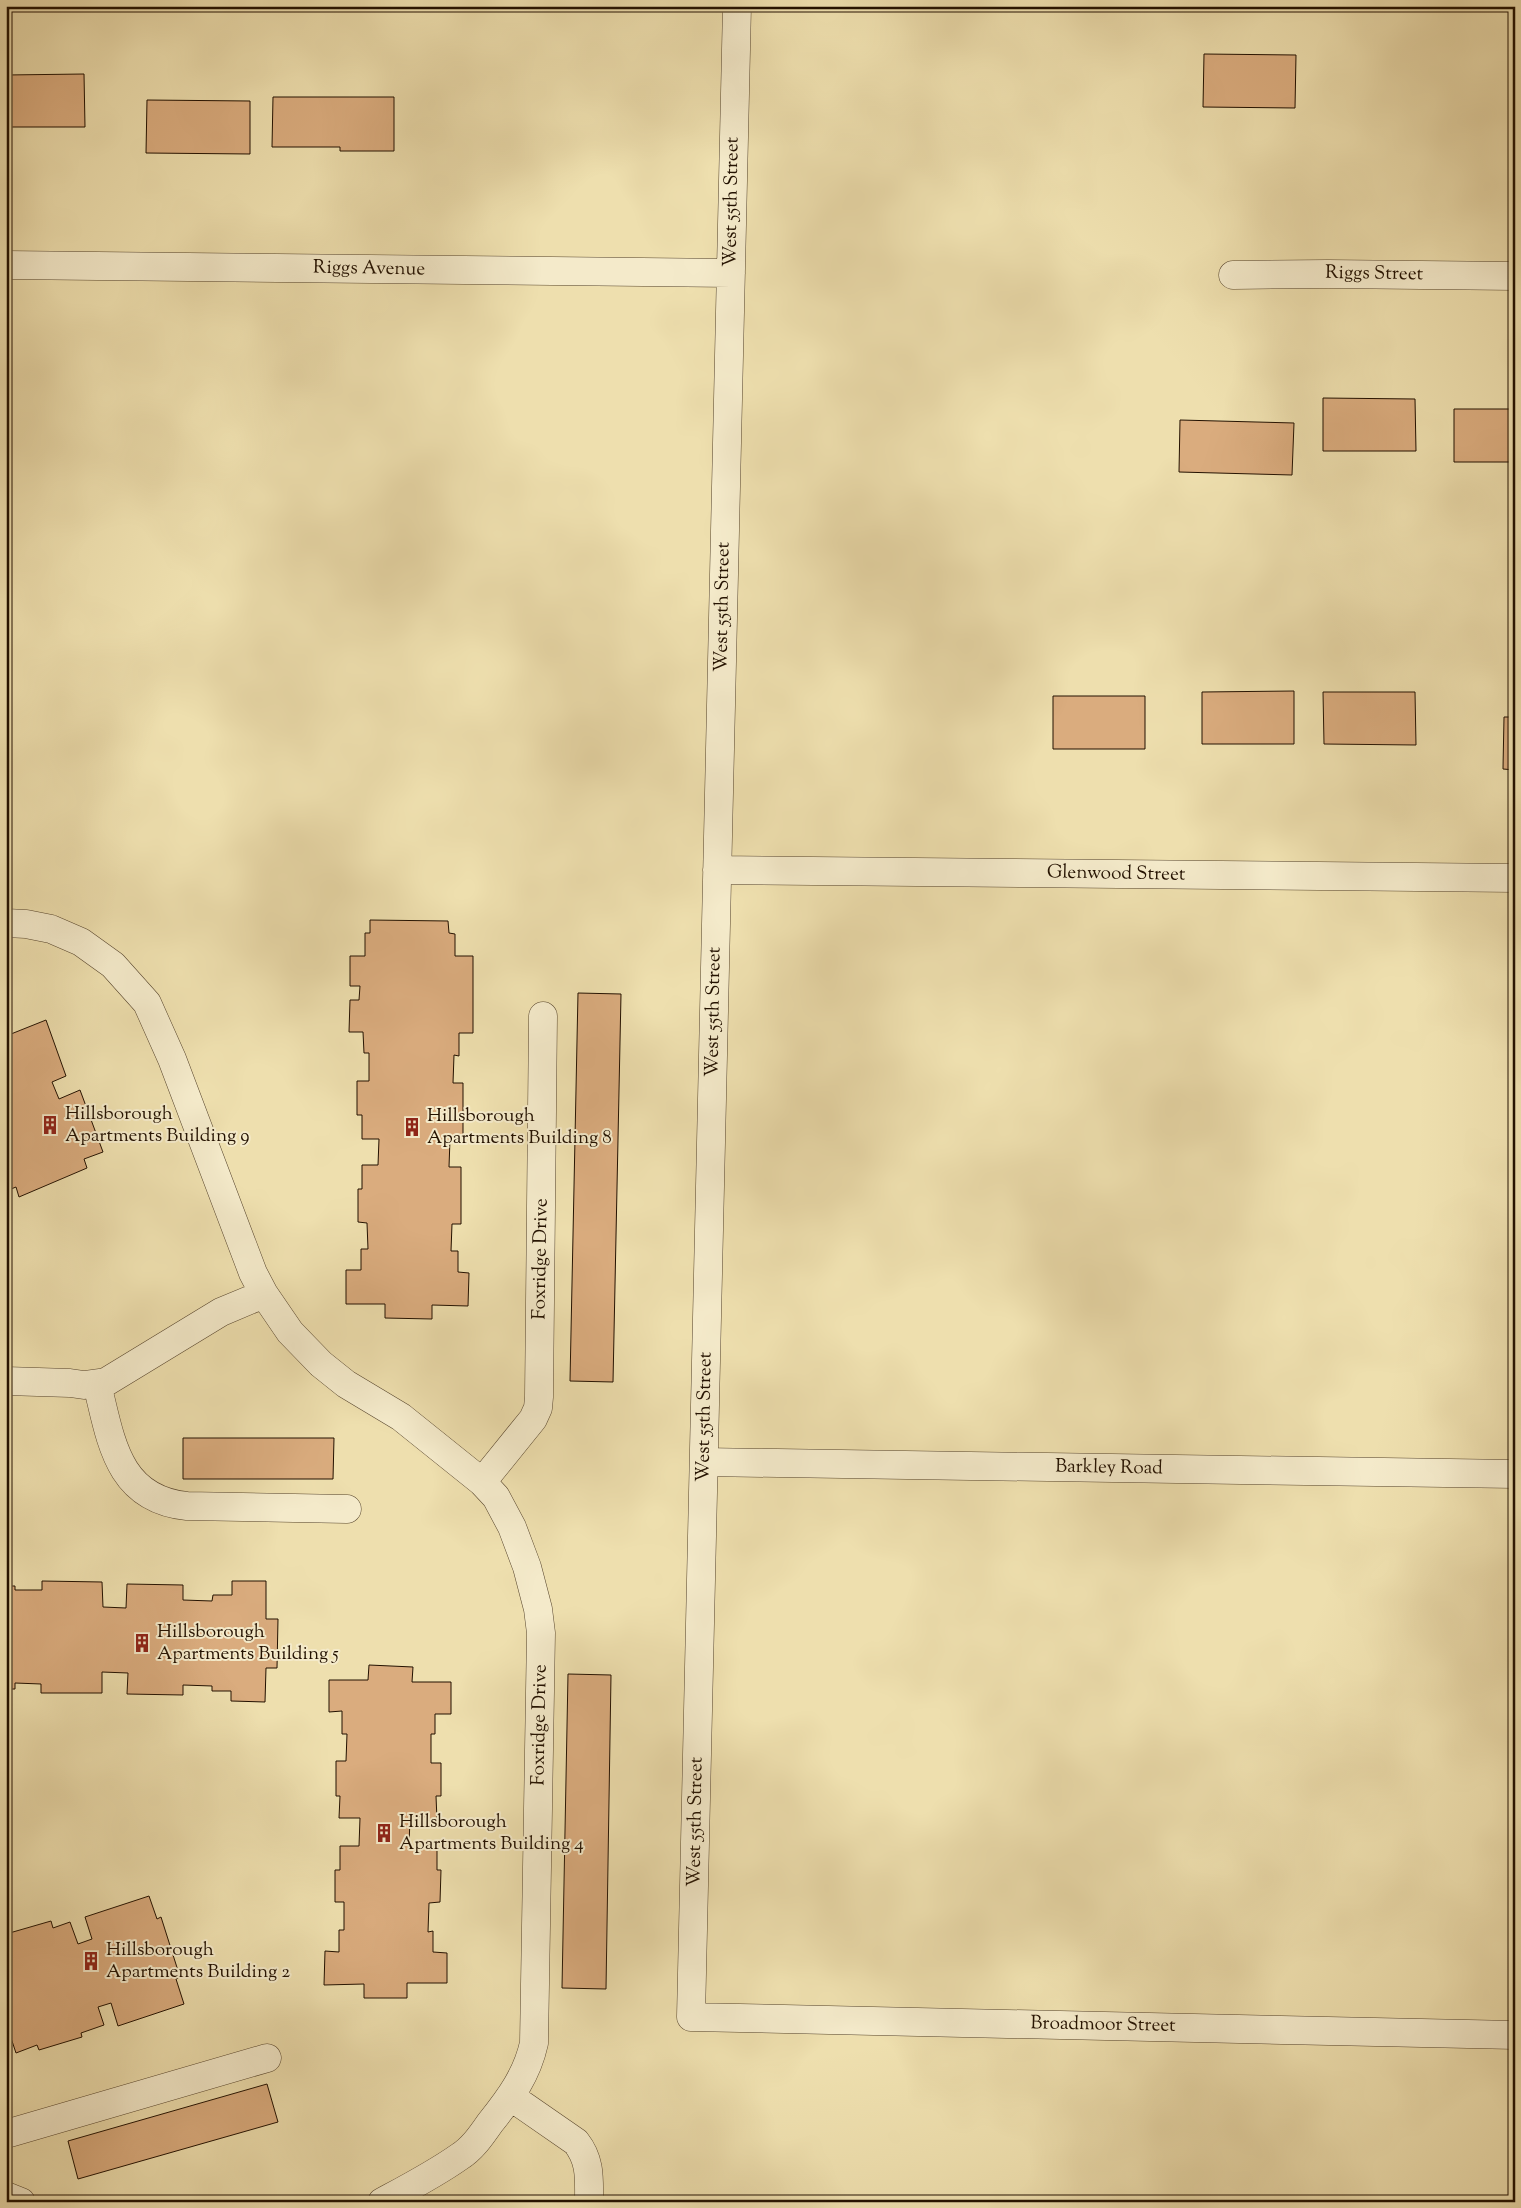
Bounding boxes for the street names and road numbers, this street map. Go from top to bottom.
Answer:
street label: West 55th Street [717,136,747,267]
street label: Riggs Avenue [313,255,426,283]
street label: Riggs Street [1325,260,1424,288]
street label: West 55th Street [708,541,738,672]
street label: Glenwood Street [1047,859,1186,889]
street label: West 55th Street [699,946,729,1077]
street label: Foxridge Drive [526,1198,556,1320]
street label: West 55th Street [690,1351,720,1482]
street label: Barkley Road [1055,1454,1163,1482]
street label: Foxridge Drive [525,1664,555,1786]
street label: West 55th Street [681,1756,711,1887]
street label: Broadmoor Street [1030,2010,1176,2040]

